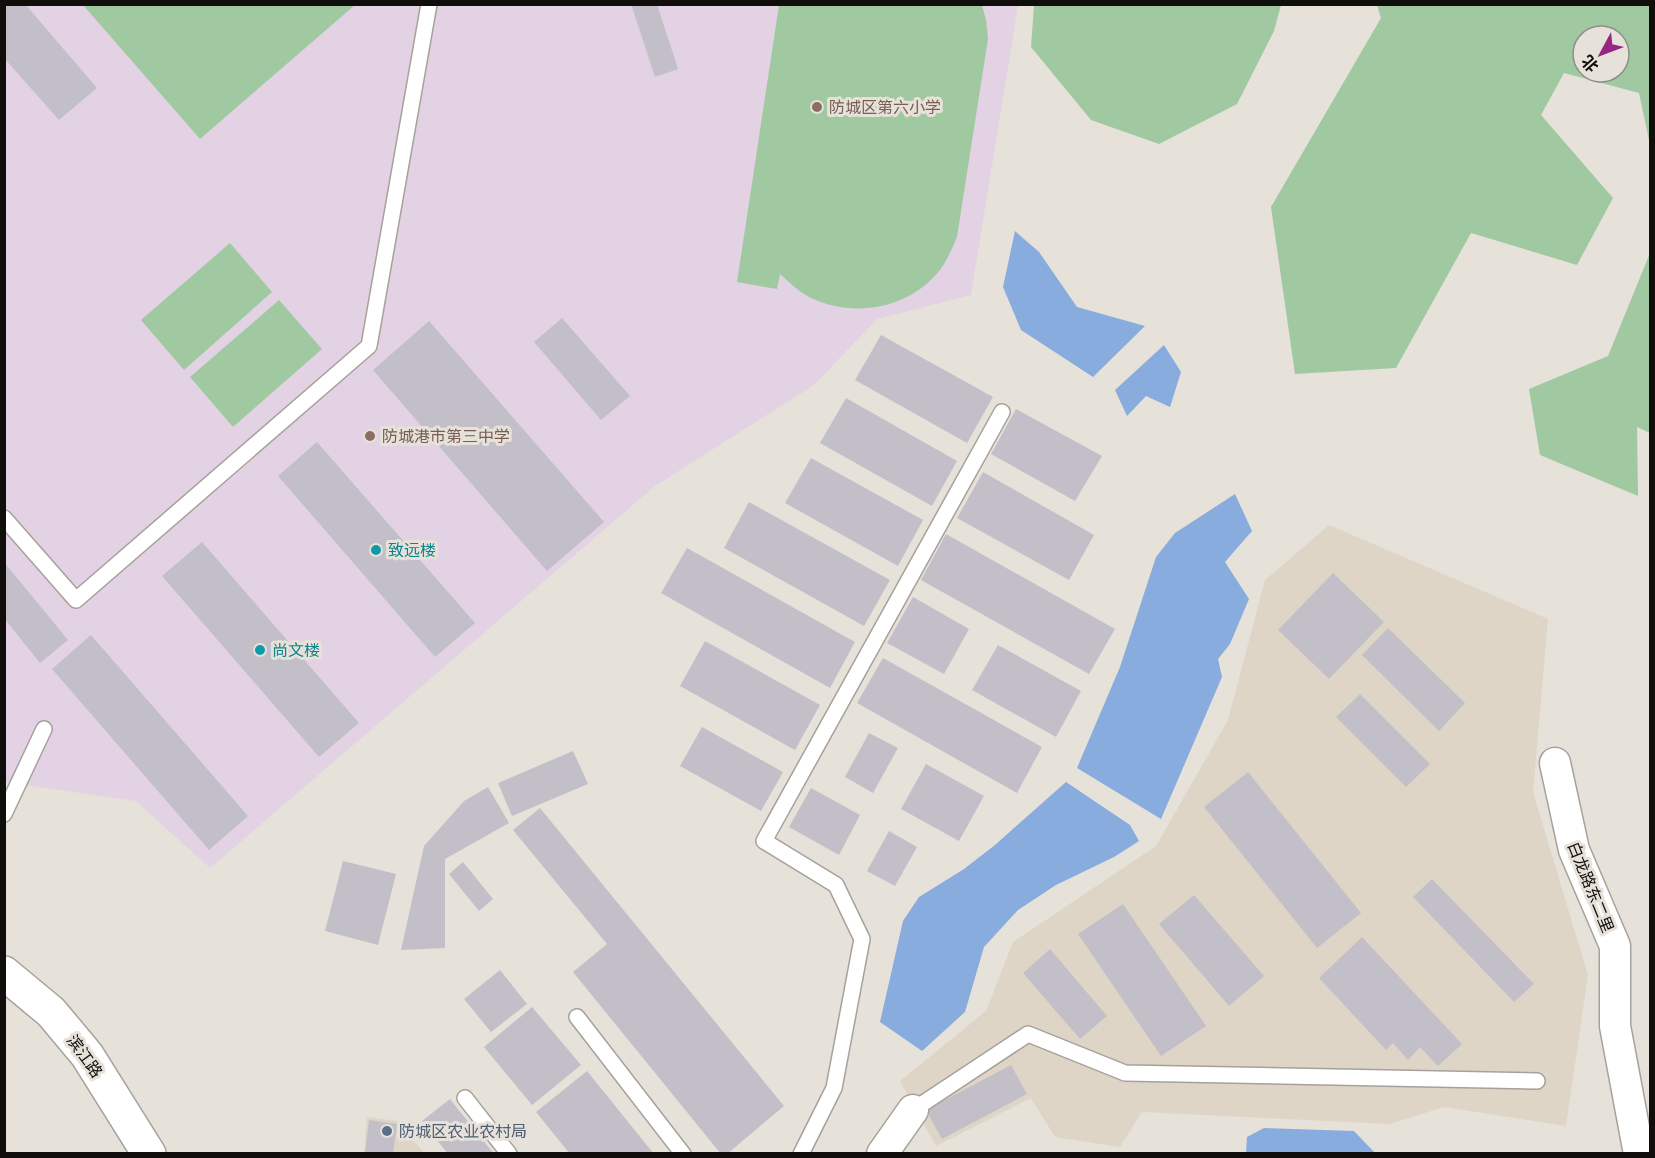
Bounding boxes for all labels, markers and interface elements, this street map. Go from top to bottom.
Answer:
north arrow [1571,24,1631,84]
text: 北 [1577,51,1602,76]
place label: 防城区第六小学 [829,97,941,117]
marker: 防城区第六小学 [810,100,824,114]
place label: 防城港市第三中学 [382,426,510,446]
marker: 防城港市第三中学 [363,429,377,443]
place label: 致远楼 [388,540,436,560]
marker: 致远楼 [369,543,383,557]
place label: 尚文楼 [272,640,320,660]
marker: 尚文楼 [253,643,267,657]
street label: 白龙路东二里 [1564,839,1618,935]
street label: 滨江路 [63,1031,107,1081]
place label: 防城区农业农村局 [399,1121,527,1141]
marker: 防城区农业农村局 [380,1124,394,1138]

